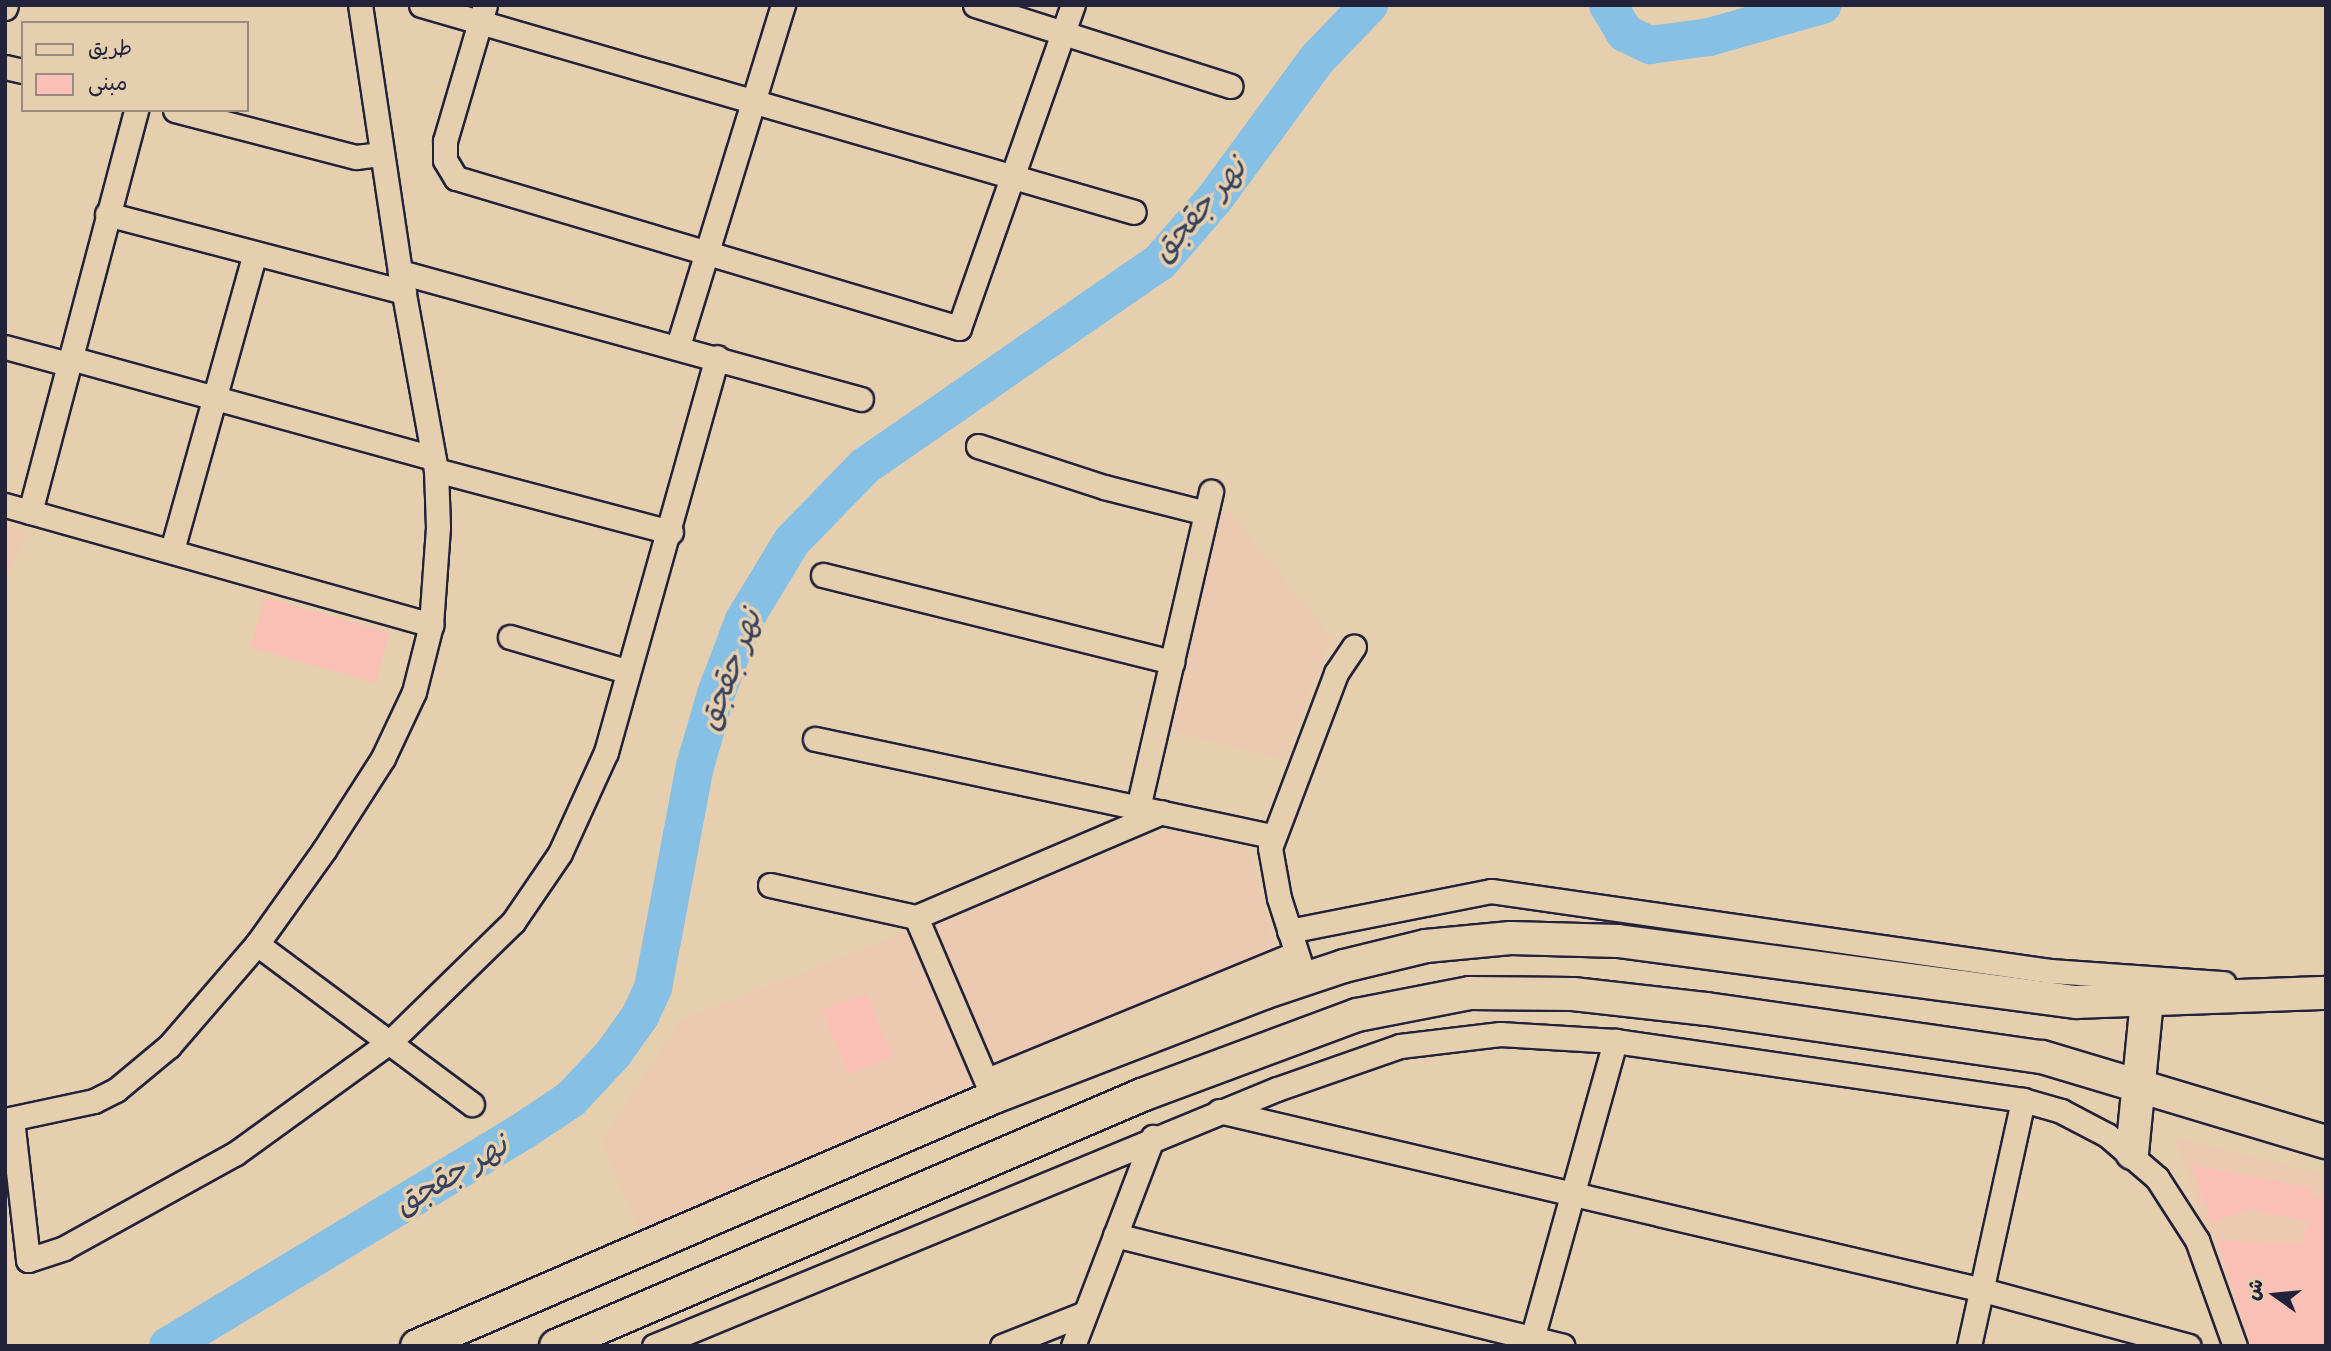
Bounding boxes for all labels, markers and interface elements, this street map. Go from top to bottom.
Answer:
legend [21,21,248,112]
text: طريق [88,35,132,61]
text: مبنى [88,70,127,96]
water label: نهر جقجق [1143,150,1255,270]
water label: نهر جقجق [689,604,771,736]
water label: نهر جقجق [387,1126,515,1224]
north arrow [2240,1260,2310,1330]
text: ش [2240,1276,2269,1303]

